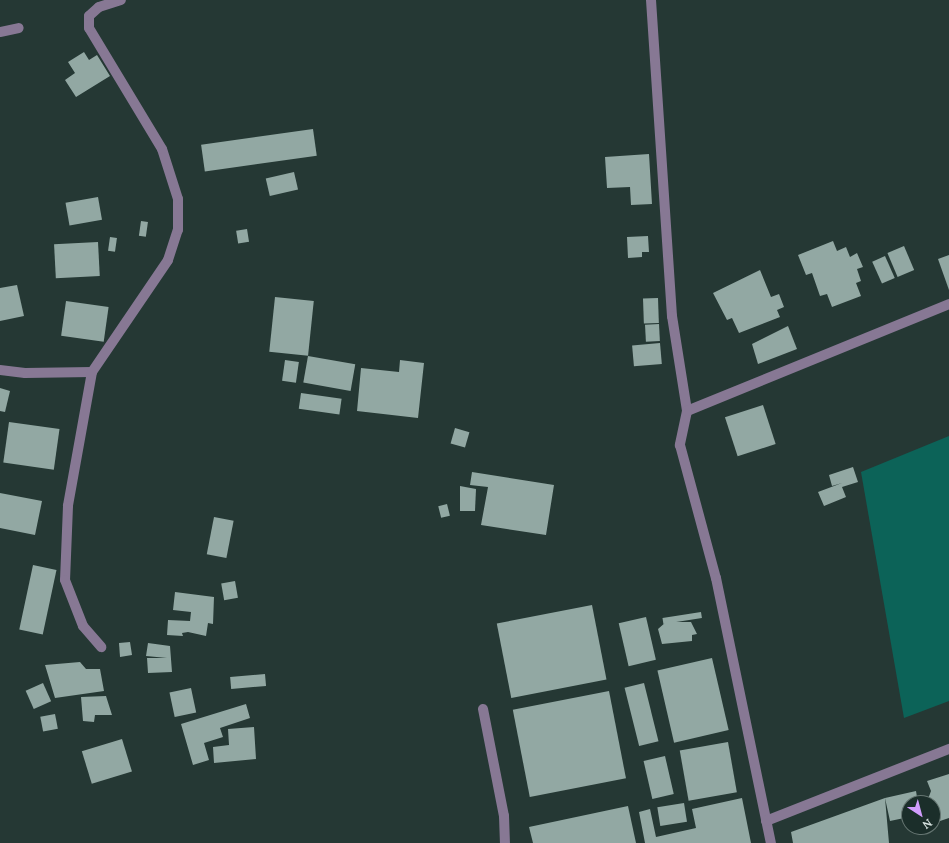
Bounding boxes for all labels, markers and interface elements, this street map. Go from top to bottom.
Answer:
north arrow [901,795,941,835]
text: N [920,816,935,832]

